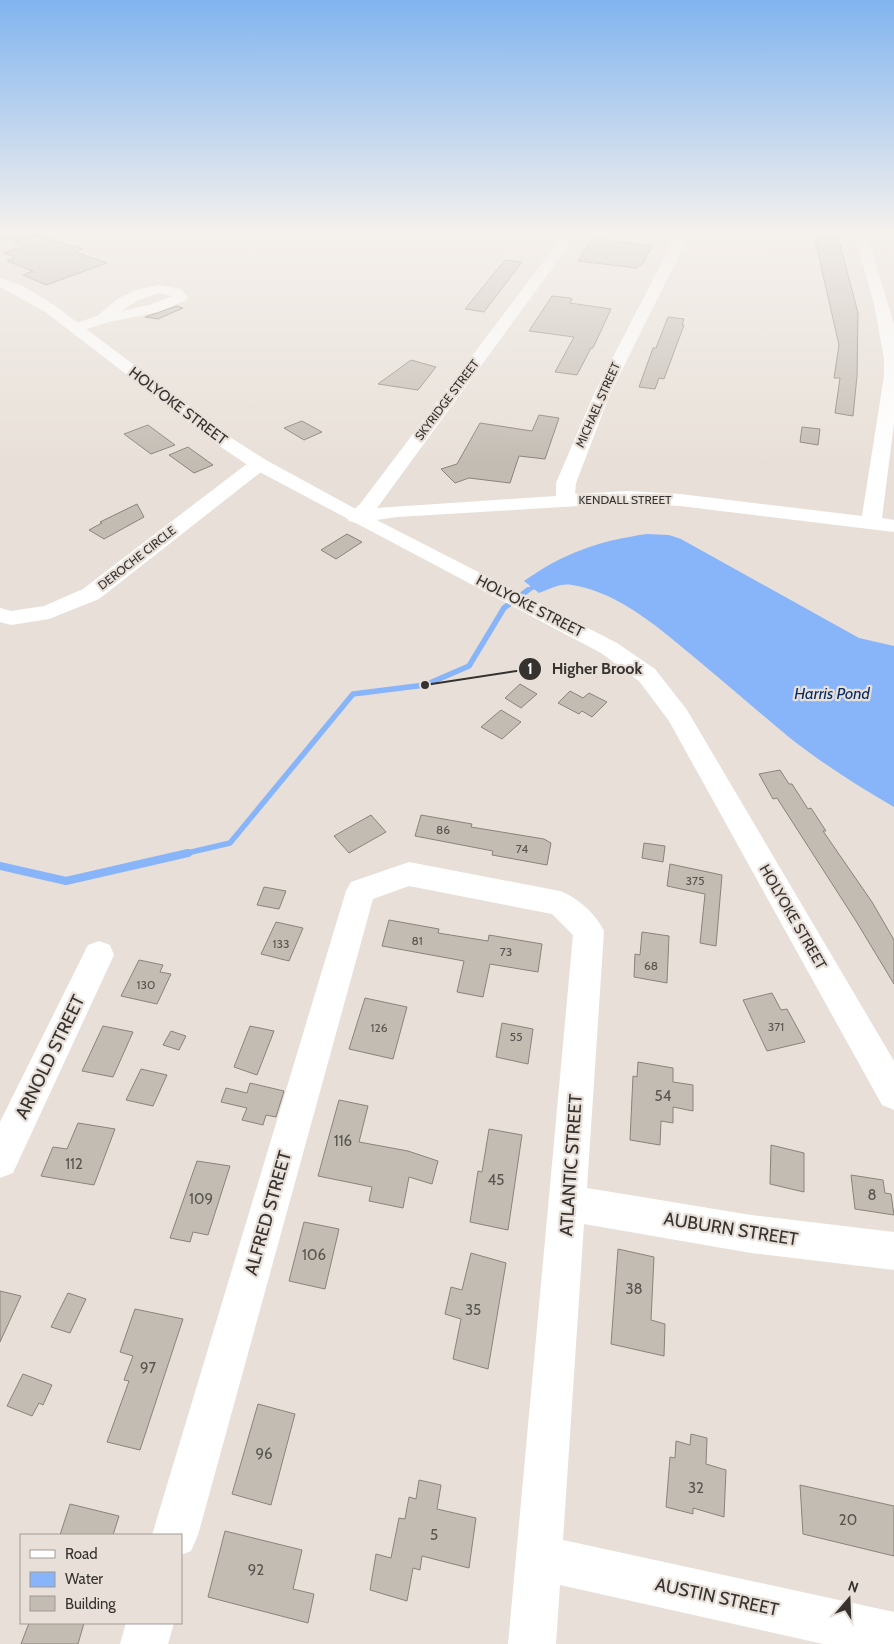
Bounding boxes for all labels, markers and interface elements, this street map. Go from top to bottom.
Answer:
street label: SKYRIDGE STREET [411,356,482,443]
street label: MICHAEL STREET [572,359,623,450]
street label: HOLYOKE STREET [125,363,231,449]
street label: KENDALL STREET [579,492,672,507]
street label: DEROCHE CIRCLE [95,522,179,593]
street label: HOLYOKE STREET [473,571,587,641]
callout: Higher Brook [517,653,653,684]
text: Higher Brook [552,659,642,678]
text: 1 [527,660,533,678]
water label: Harris Pond [794,684,870,703]
house number: 86 [436,822,450,837]
house number: 74 [516,841,528,856]
street label: HOLYOKE STREET [756,861,830,973]
house number: 375 [685,873,705,888]
house number: 81 [411,933,423,948]
house number: 133 [273,936,289,951]
house number: 73 [500,944,512,959]
house number: 68 [644,958,658,973]
house number: 130 [137,977,155,992]
street label: ARNOLD STREET [10,991,90,1123]
house number: 371 [768,1019,784,1034]
house number: 126 [370,1020,388,1035]
house number: 55 [510,1029,522,1044]
house number: 54 [655,1087,672,1105]
street label: ATLANTIC STREET [555,1093,587,1237]
house number: 116 [334,1132,352,1150]
street label: ALFRED STREET [240,1148,296,1278]
house number: 112 [65,1155,83,1173]
house number: 45 [488,1171,504,1189]
house number: 8 [867,1186,877,1204]
house number: 109 [189,1190,213,1208]
street label: AUBURN STREET [662,1208,800,1251]
house number: 106 [302,1246,326,1264]
house number: 38 [625,1280,643,1298]
house number: 35 [465,1301,481,1319]
house number: 97 [140,1359,156,1377]
house number: 96 [255,1445,273,1463]
house number: 32 [688,1479,704,1497]
house number: 20 [839,1511,857,1529]
house number: 5 [430,1526,438,1544]
legend [20,1534,182,1624]
text: Road [65,1545,98,1563]
house number: 92 [248,1561,264,1579]
text: Water [65,1570,103,1588]
street label: AUSTIN STREET [653,1573,781,1621]
north arrow [824,1574,874,1624]
text: N [846,1577,861,1597]
text: Building [65,1595,116,1613]

